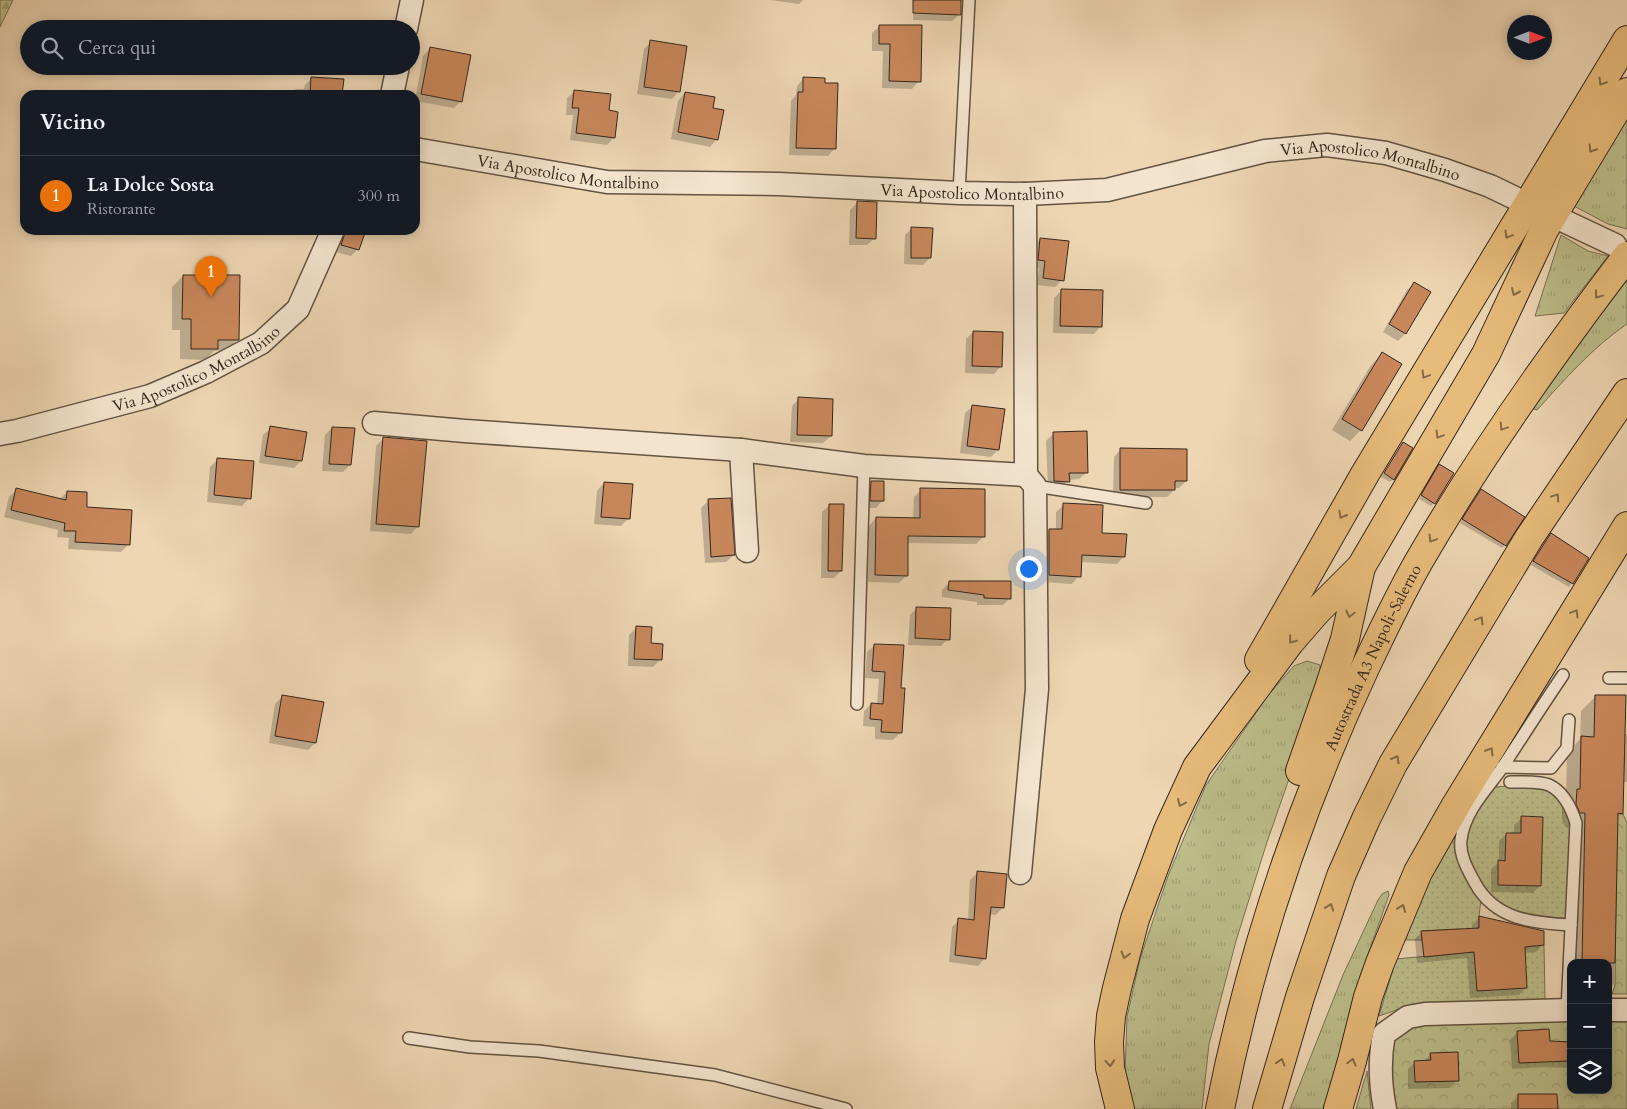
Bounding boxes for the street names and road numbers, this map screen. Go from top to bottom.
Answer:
street label: Via Apostolico Montalbino [1279,135,1463,187]
street label: Via Apostolico Montalbino [475,150,659,195]
street label: Via Apostolico Montalbino [880,179,1065,206]
street label: Via Apostolico Montalbino [110,321,286,417]
street label: Autostrada A3 Napoli-Salerno [1320,560,1427,754]

